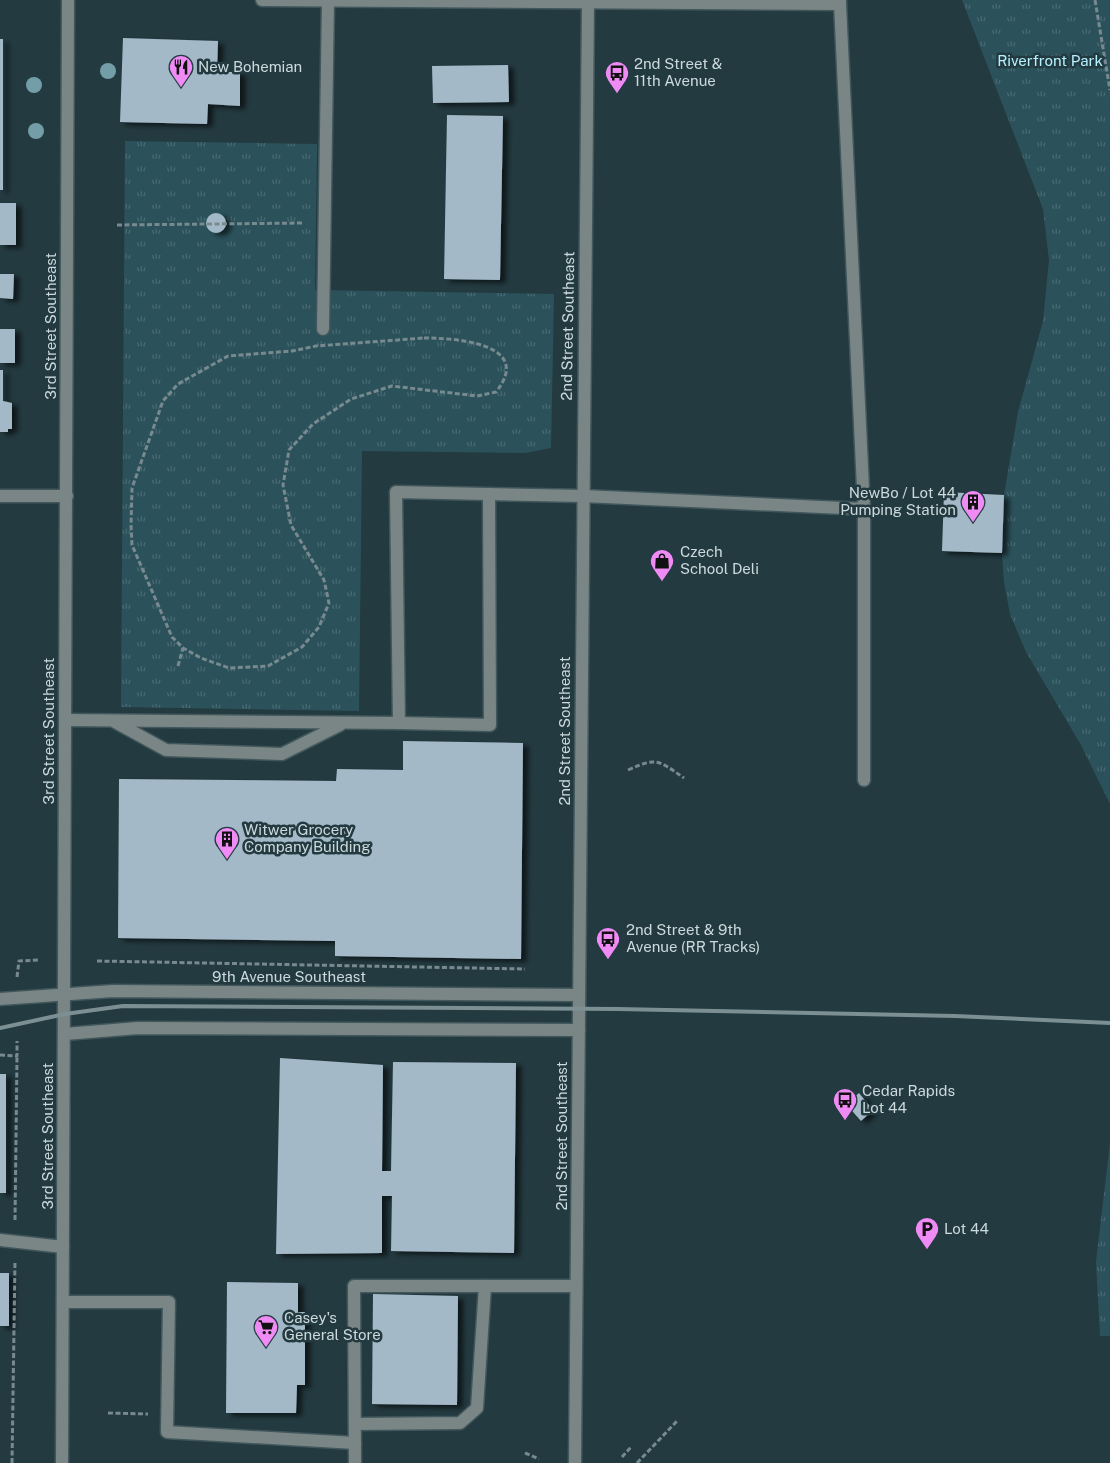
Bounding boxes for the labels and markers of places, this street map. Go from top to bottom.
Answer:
restaurant icon: New Bohemian [168,54,194,88]
place label: 2nd Street & 11th Avenue [634,55,722,89]
place label: New Bohemian [198,58,302,75]
bus stop icon: 2nd Street & 11th Avenue [604,60,630,94]
place label: NewBo / Lot 44 Pumping Station [840,484,956,518]
building icon: NewBo / Lot 44 Pumping Station [960,489,986,523]
place label: Czech School Deli [680,543,759,577]
shop icon: Czech School Deli [649,548,675,582]
place label: Witwer Grocery Company Building [244,821,371,855]
building icon: Witwer Grocery Company Building [214,826,240,860]
place label: 2nd Street & 9th Avenue (RR Tracks) [626,921,760,955]
bus stop icon: 2nd Street & 9th Avenue (RR Tracks) [595,926,621,960]
place label: Cedar Rapids Lot 44 [862,1082,955,1116]
bus stop icon: Cedar Rapids Lot 44 [832,1087,858,1121]
parking icon: Lot 44 [914,1216,940,1250]
place label: Lot 44 [944,1220,989,1237]
place label: Casey's General Store [284,1309,381,1343]
supermarket icon: Casey's General Store [253,1314,279,1348]

